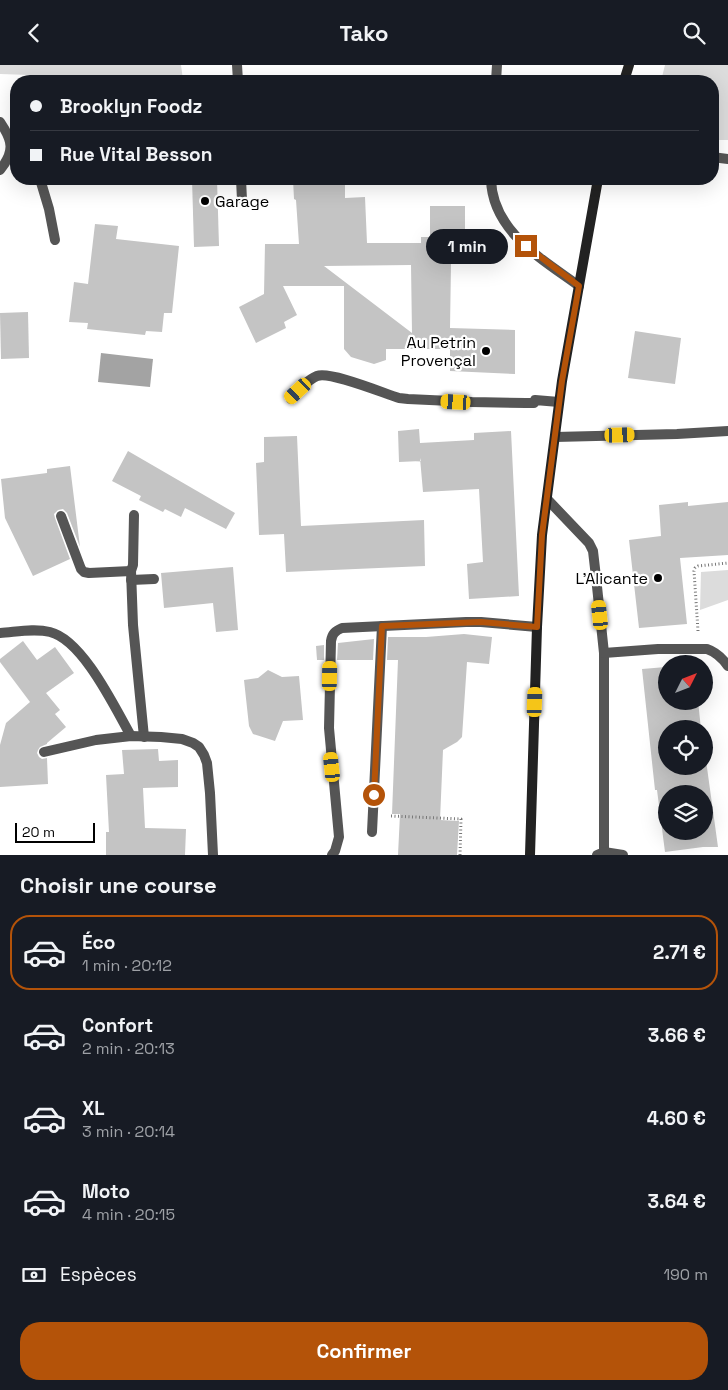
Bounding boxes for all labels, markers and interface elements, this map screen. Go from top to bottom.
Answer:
icon: back [20,19,48,47]
text: Tako [340,19,388,47]
icon: search [680,19,708,47]
text: Brooklyn Foodz [60,94,202,119]
text: Rue Vital Besson [60,142,212,167]
place label: Garage [215,191,269,212]
marker: Garage [199,195,211,207]
callout: 1 min [426,229,508,263]
route end [515,235,537,257]
text: 1 min [447,236,487,257]
place label: Au Petrin Provençal [401,332,476,371]
marker: Au Petrin Provençal [480,345,492,357]
car [281,375,314,407]
car [440,394,471,410]
car [604,427,635,443]
place label: L'Alicante [576,568,648,589]
marker: L'Alicante [652,572,664,584]
car [590,599,609,631]
north arrow [658,655,712,710]
map controls [658,655,713,840]
car [322,661,337,691]
car [526,687,543,717]
button: locate [658,720,713,775]
car [322,751,341,783]
route start [363,784,385,806]
button: layers [658,785,713,840]
scale bar [15,820,95,843]
text: 20 m [22,823,55,841]
text: Choisir une course [20,871,217,899]
icon: car [22,930,67,975]
text: Éco [82,930,115,955]
text: 2.71 € [653,940,706,965]
text: 1 min · 20:12 [82,955,172,976]
icon: car [22,1013,67,1058]
text: Confort [82,1013,153,1038]
text: 3.66 € [648,1023,706,1048]
text: 2 min · 20:13 [82,1038,175,1059]
icon: car [22,1096,67,1141]
text: XL [82,1096,105,1121]
text: 4.60 € [647,1106,706,1131]
text: 3 min · 20:14 [82,1121,175,1142]
icon: car [22,1179,67,1224]
text: Moto [82,1179,130,1204]
text: 3.64 € [647,1189,706,1214]
text: 4 min · 20:15 [82,1204,175,1225]
icon: cash [20,1261,48,1289]
text: Espèces [60,1262,137,1287]
text: 190 m [663,1264,708,1285]
button: Confirmer [20,1322,708,1380]

